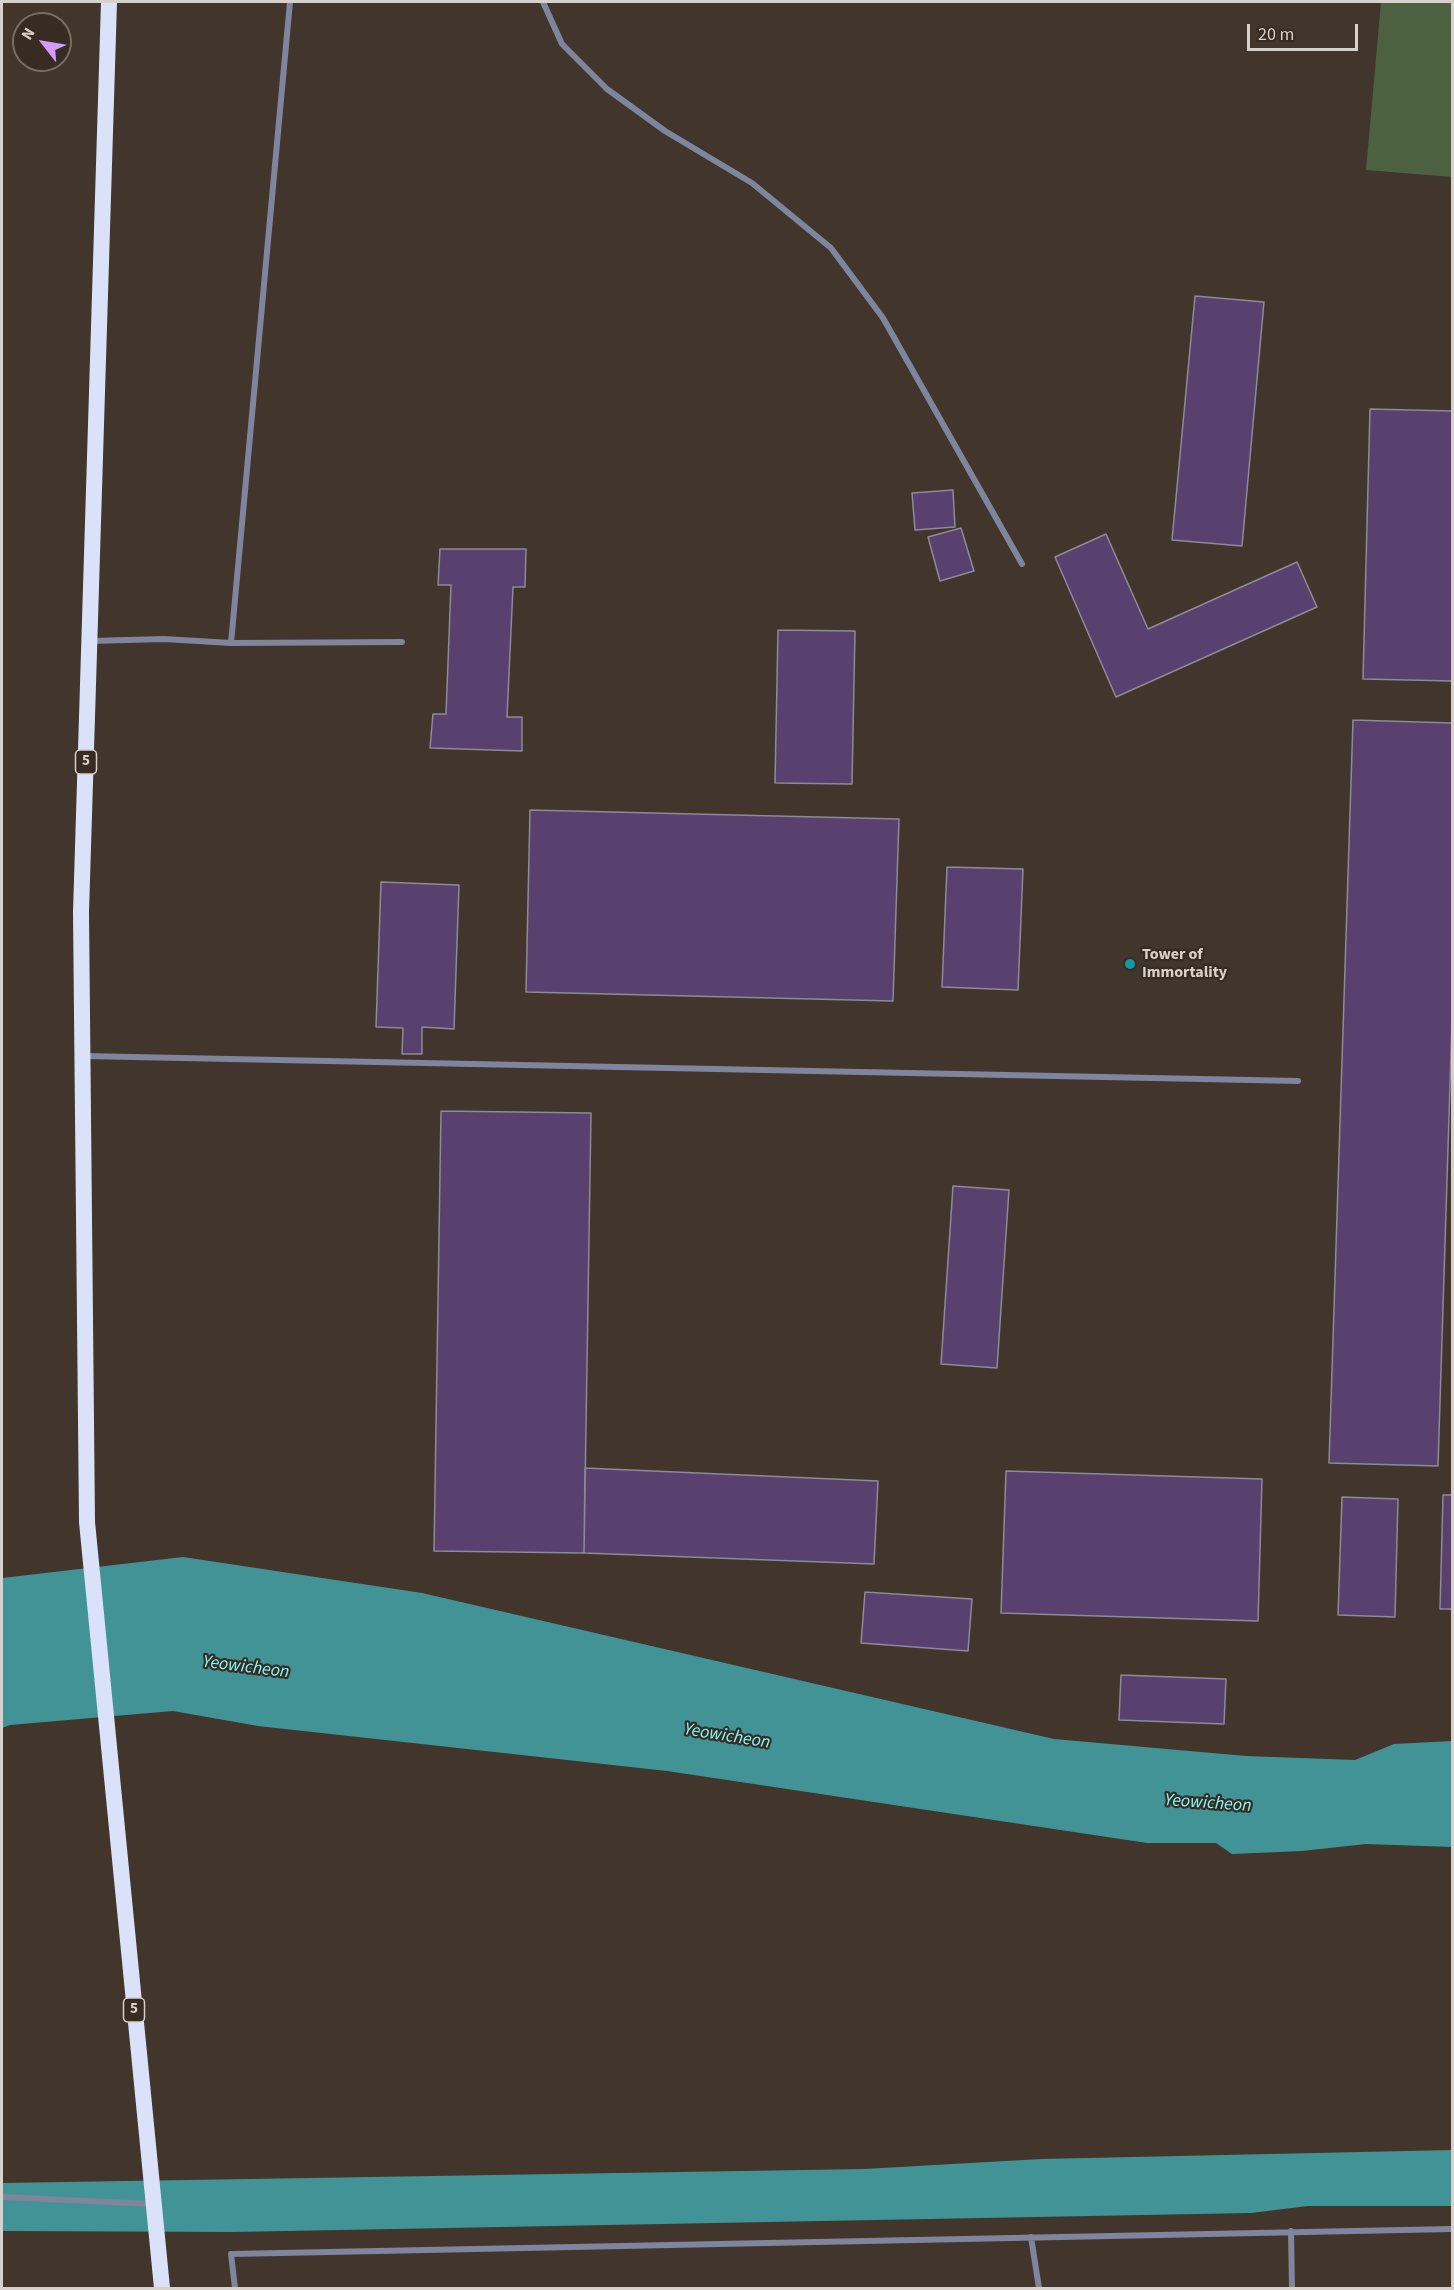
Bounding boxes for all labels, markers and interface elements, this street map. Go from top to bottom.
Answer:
north arrow [12,12,72,72]
scale bar [1250,12,1361,50]
text: 20 m [1258,22,1294,47]
text: N [16,24,40,44]
road number: 5 [76,750,97,774]
place label: Tower of Immortality [1142,945,1227,983]
marker: Tower of Immortality [1123,957,1137,971]
water label: Yeowicheon [201,1652,291,1684]
water label: Yeowicheon [682,1720,772,1754]
water label: Yeowicheon [1164,1790,1252,1818]
road number: 5 [124,1998,144,2022]

